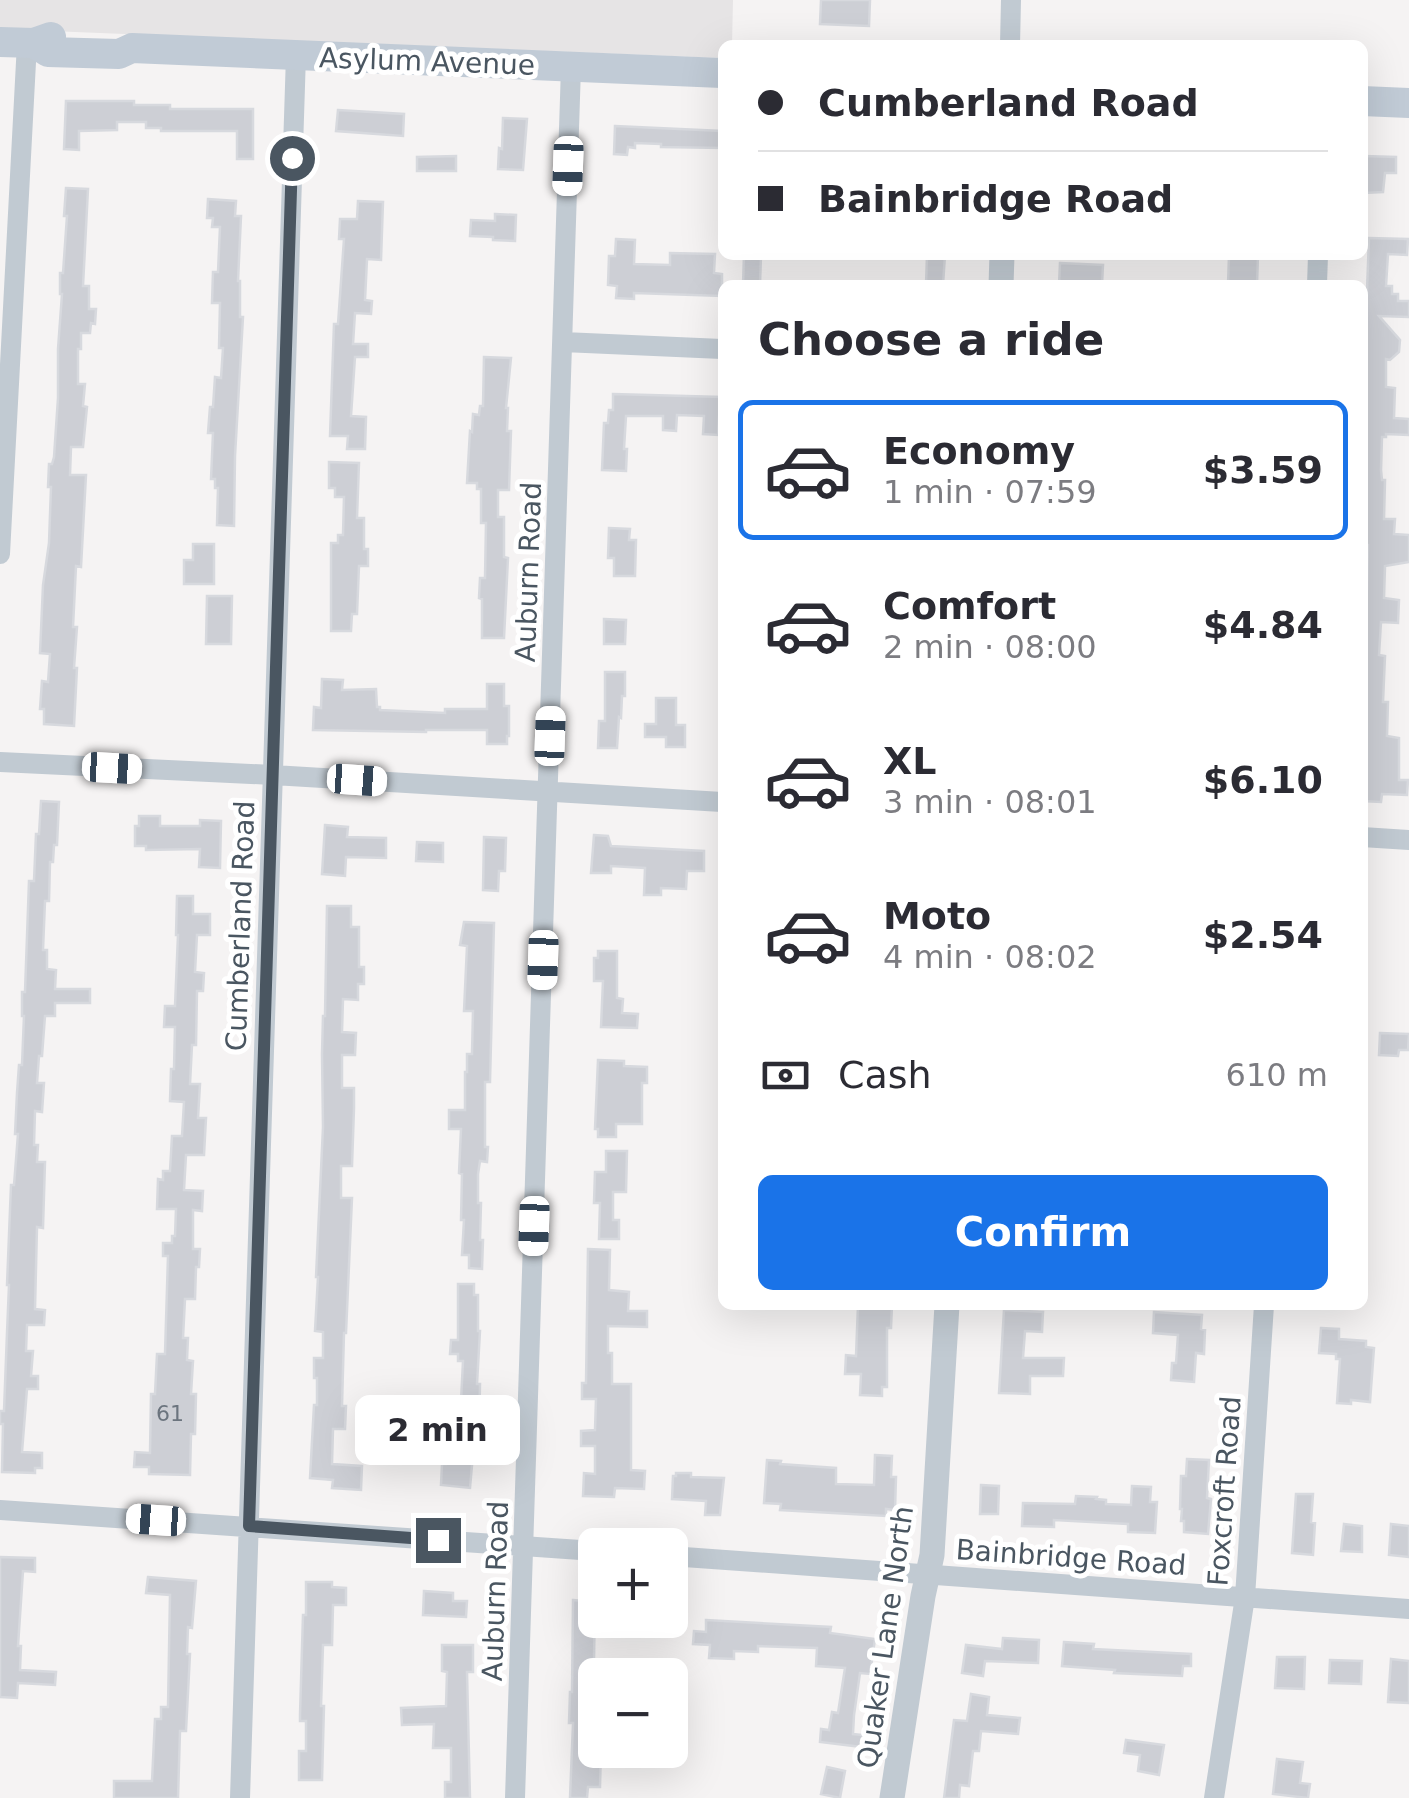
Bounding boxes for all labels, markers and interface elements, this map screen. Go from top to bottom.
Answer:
street label: Asylum Avenue [318,41,536,82]
text: Cumberland Road [818,81,1199,125]
car [552,135,584,197]
route start [270,136,315,181]
text: Bainbridge Road [818,177,1173,221]
text: Choose a ride [758,313,1104,366]
icon: car [763,425,853,515]
text: Economy [883,429,1075,473]
text: $3.59 [1203,448,1323,492]
text: 1 min · 07:59 [883,473,1097,511]
street label: Auburn Road [509,481,548,663]
icon: car [763,580,853,670]
text: Comfort [883,584,1056,628]
text: $4.84 [1203,603,1323,647]
text: 2 min · 08:00 [883,628,1097,666]
car [534,705,566,767]
icon: car [763,735,853,825]
text: XL [883,739,937,783]
car [81,751,143,785]
text: $6.10 [1203,758,1323,802]
car [326,763,388,797]
text: 3 min · 08:01 [883,783,1097,821]
street label: Cumberland Road [220,800,261,1052]
icon: car [763,890,853,980]
text: Moto [883,894,991,938]
text: $2.54 [1203,913,1323,957]
car [527,929,559,991]
text: 4 min · 08:02 [883,938,1097,976]
icon: cash [758,1048,813,1103]
text: Cash [838,1053,932,1097]
text: 610 m [1226,1056,1328,1094]
button: Confirm [758,1175,1328,1290]
car [518,1195,550,1257]
callout: 2 min [356,1395,520,1465]
street label: Foxcroft Road [1201,1395,1248,1587]
house number: 61 [156,1401,184,1426]
text: 2 min [387,1411,488,1449]
street label: Auburn Road [476,1500,515,1682]
car [125,1503,187,1537]
street label: Quaker Lane North [851,1504,920,1770]
route end [416,1518,461,1563]
map controls [578,1528,688,1768]
button: + [578,1528,688,1638]
street label: Bainbridge Road [955,1533,1187,1582]
button: − [578,1658,688,1768]

